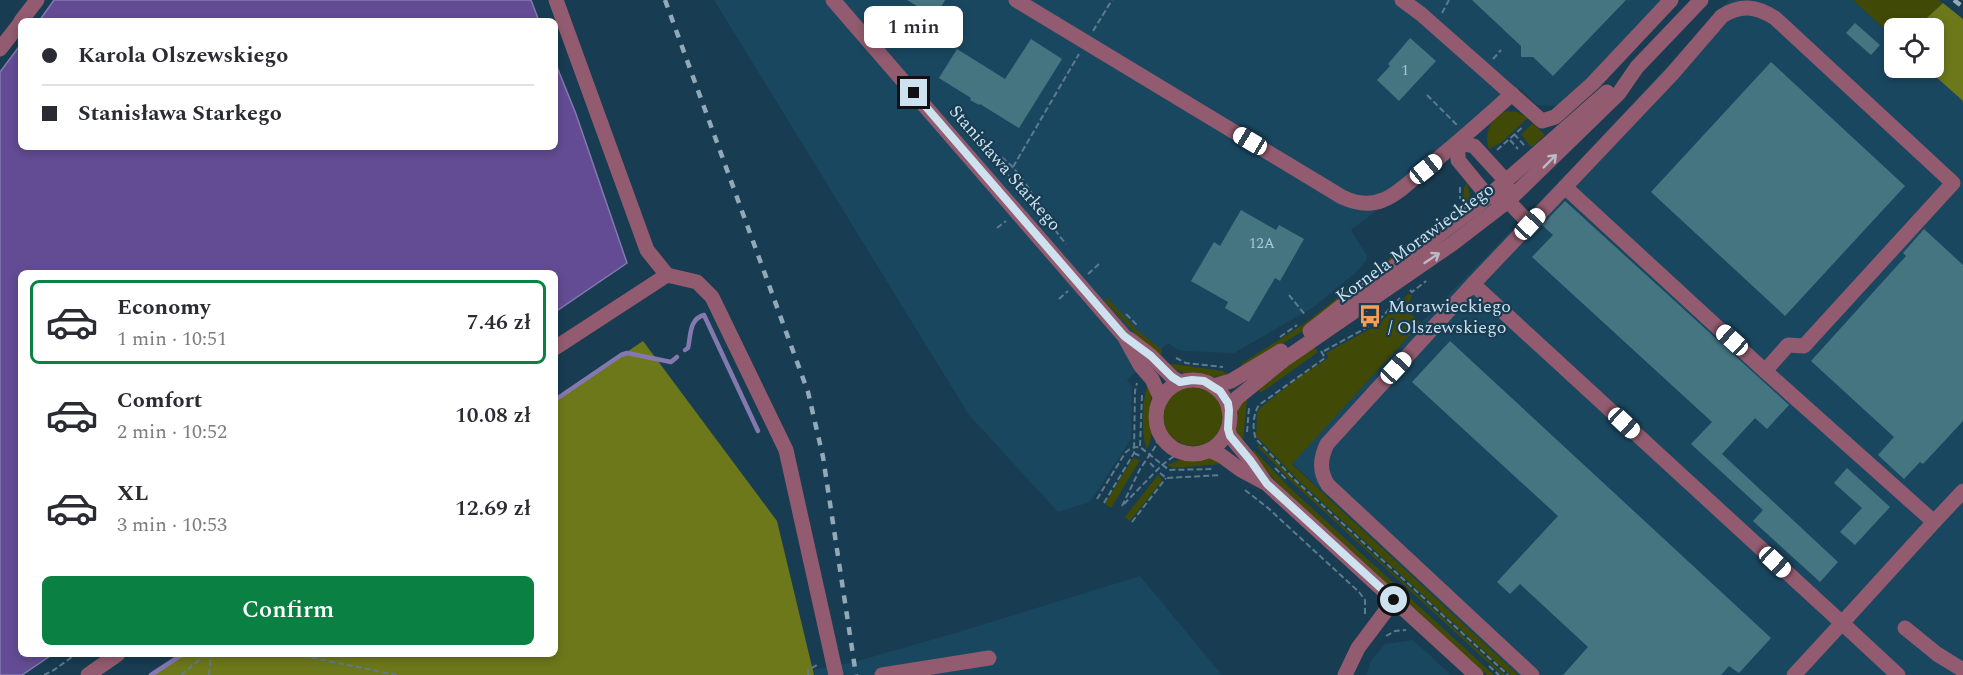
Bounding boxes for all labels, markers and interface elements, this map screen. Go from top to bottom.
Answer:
callout: 1 min [864,6,964,48]
text: 1 min [888,12,939,42]
map controls [1884,18,1944,78]
button: locate [1884,18,1944,78]
text: Karola Olszewskiego [78,39,288,72]
house number: 1 [1401,59,1409,82]
route end [900,79,927,106]
text: Stanisława Starkego [78,97,282,130]
street label: Stanisława Starkego [942,99,1068,237]
car [1230,124,1270,158]
car [1406,151,1446,187]
one-way arrow [1543,153,1557,168]
street label: Kornela Morawieckiego [1330,176,1500,310]
car [1511,205,1549,243]
house number: 12A [1249,232,1275,255]
one-way arrow [1424,252,1440,264]
text: Economy [117,291,210,324]
place label: Morawieckiego / Olszewskiego [1388,293,1511,341]
icon: car [45,295,99,349]
bus stop icon: Morawieckiego / Olszewskiego [1357,303,1383,329]
text: 7.46 zł [467,306,531,339]
car [1713,321,1751,359]
text: 1 min · 10:51 [117,324,227,354]
car [1377,349,1415,387]
text: Comfort [117,384,202,417]
icon: car [45,388,99,442]
text: 10.08 zł [455,399,531,432]
car [1605,404,1643,442]
text: 2 min · 10:52 [117,417,227,447]
text: XL [117,477,148,510]
icon: car [45,481,99,535]
text: 12.69 zł [455,492,531,525]
text: 3 min · 10:53 [117,510,227,540]
car [1756,543,1794,581]
button: Confirm [42,576,534,645]
route start [1380,586,1407,613]

